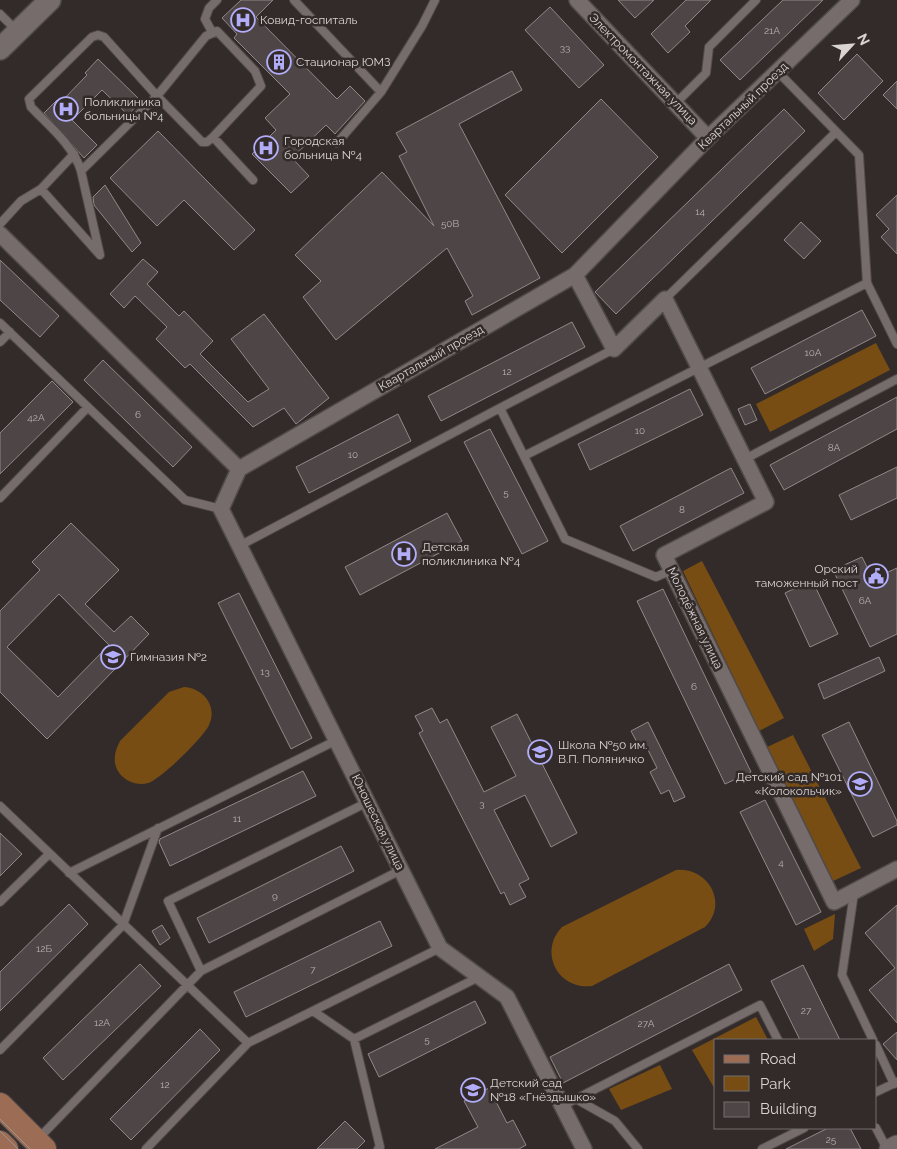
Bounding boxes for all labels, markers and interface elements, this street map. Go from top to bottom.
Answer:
hospital icon: Ковид-госпиталь [230,7,256,33]
street label: Электромонтажная улица [586,10,700,128]
place label: Ковид-госпиталь [260,13,358,27]
north arrow [827,20,877,70]
house number: 21А [764,25,780,36]
text: N [854,31,873,48]
house number: 33 [560,42,570,53]
building icon: Стационар ЮМЗ [266,49,292,75]
place label: Стационар ЮМЗ [296,55,391,69]
street label: Квартальный проезд [695,60,791,152]
place label: Поликлиника больницы №4 [84,95,164,123]
hospital icon: Поликлиника больницы №4 [53,96,79,122]
place label: Городская больница №4 [284,134,362,162]
hospital icon: Городская больница №4 [253,135,279,161]
house number: 14 [695,206,705,217]
house number: 50В [441,218,459,229]
street label: Квартальный проезд [376,322,486,394]
house number: 10А [805,347,822,358]
house number: 12 [502,366,512,377]
house number: 6 [135,409,141,420]
house number: 42А [27,412,45,423]
house number: 10 [635,425,645,436]
house number: 8А [828,442,841,453]
house number: 10 [348,449,358,460]
house number: 5 [503,487,509,498]
house number: 8 [679,504,685,515]
place label: Детская поликлиника №4 [422,540,521,568]
hospital icon: Детская поликлиника №4 [391,541,417,567]
place label: Орский таможенный пост [755,562,858,590]
public building icon: Орский таможенный пост [863,563,889,589]
street label: Молодёжная улица [664,565,726,671]
house number: 6А [859,595,872,606]
school or university icon: Гимназия №2 [100,644,126,670]
place label: Гимназия №2 [130,650,207,664]
house number: 13 [260,666,270,677]
house number: 6 [691,681,697,692]
place label: Школа №50 им. В.П. Поляничко [558,738,647,766]
school or university icon: Школа №50 им. В.П. Поляничко [527,739,553,765]
place label: Детский сад №101 «Колокольчик» [736,770,842,798]
school or university icon: Детский сад №101 «Колокольчик» [847,771,873,797]
street label: Юношеская улица [349,772,407,872]
house number: 3 [479,798,485,809]
house number: 11 [233,813,242,824]
house number: 4 [778,857,784,868]
house number: 9 [272,890,278,901]
house number: 12Б [36,943,52,954]
house number: 7 [310,964,316,975]
house number: 27 [801,1005,812,1016]
house number: 12А [94,1017,110,1028]
house number: 27А [638,1018,655,1029]
house number: 5 [424,1034,430,1045]
legend [714,1039,877,1129]
text: Road [760,1050,796,1068]
text: Park [760,1075,791,1093]
place label: Детский сад №18 «Гнёздышко» [490,1076,596,1104]
school or university icon: Детский сад №18 «Гнёздышко» [460,1077,486,1103]
house number: 12 [160,1079,170,1090]
text: Building [760,1100,817,1118]
house number: 25 [826,1134,837,1145]

